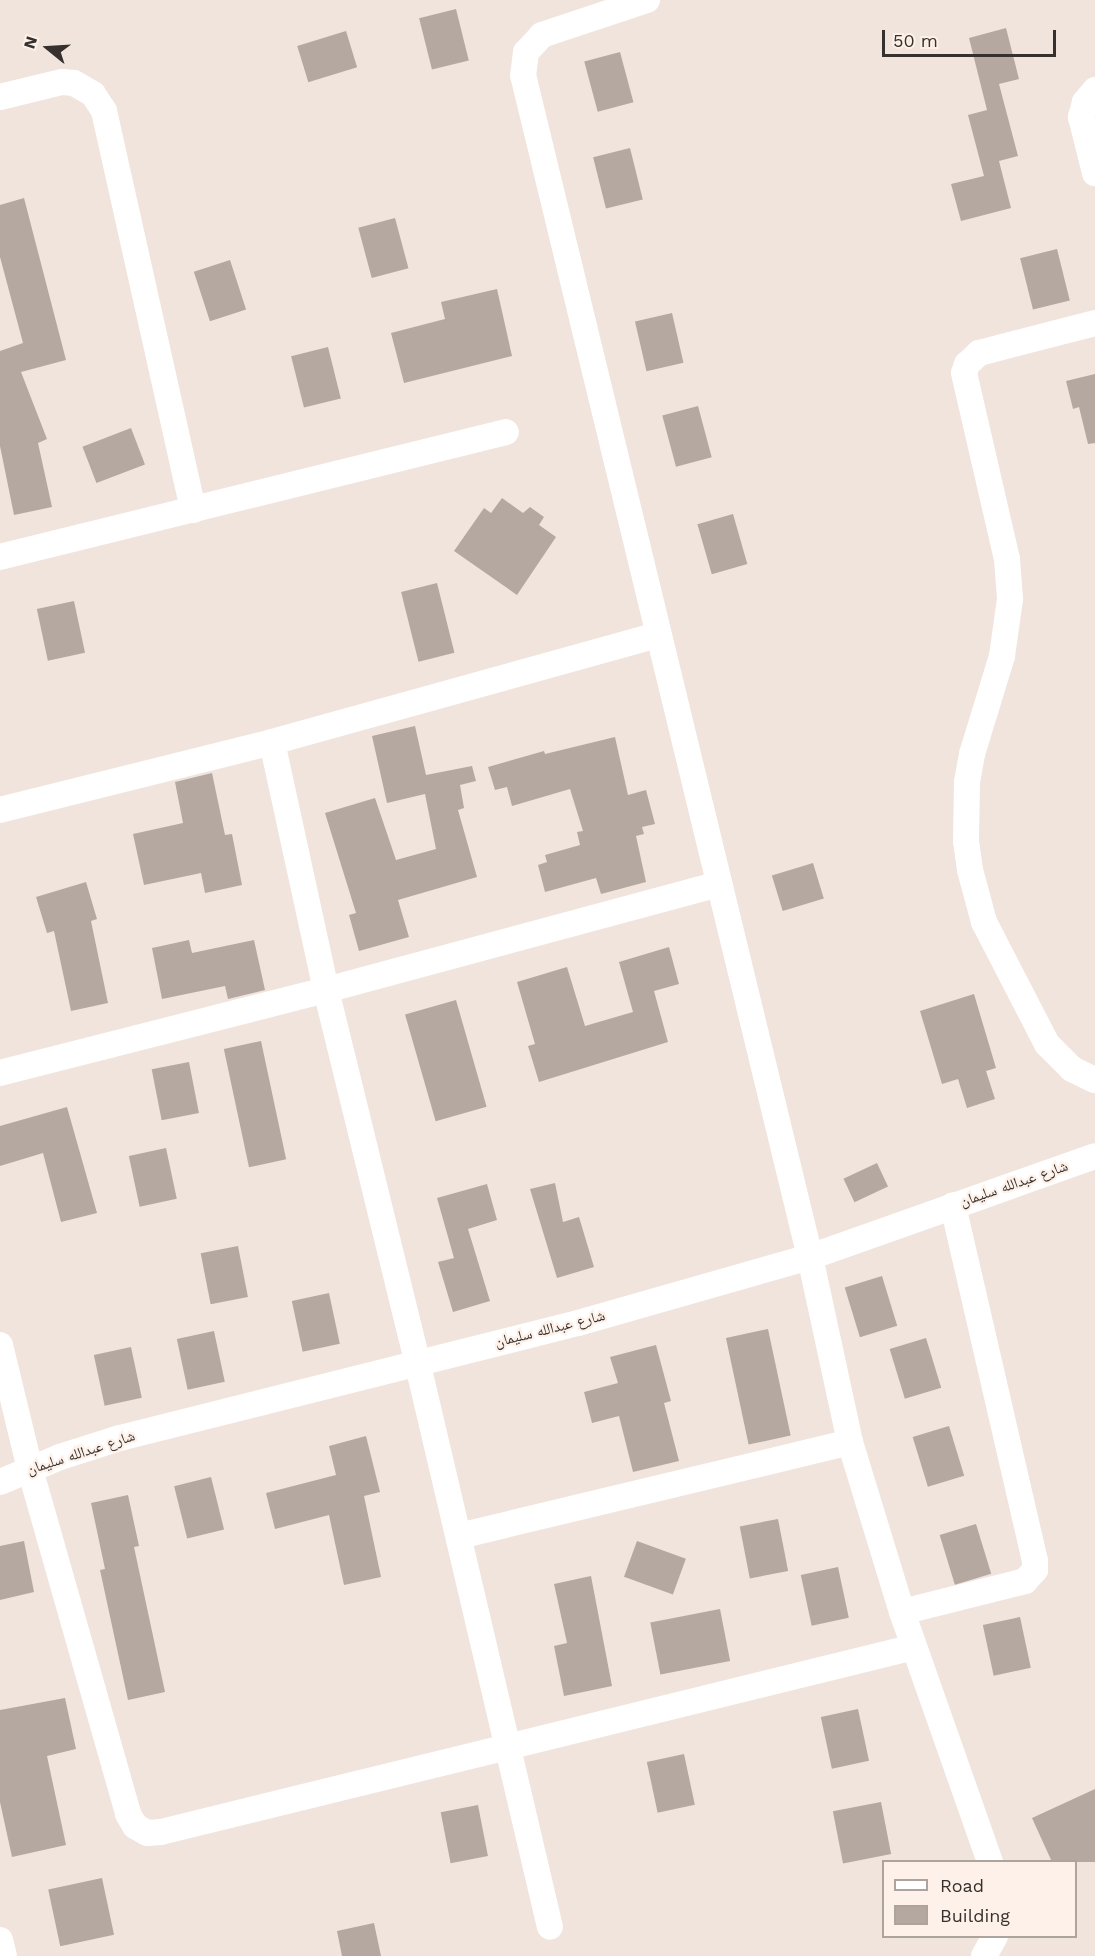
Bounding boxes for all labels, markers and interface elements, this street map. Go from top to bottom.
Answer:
north arrow [18,18,78,78]
scale bar [885,18,1059,56]
text: 50 m [893,30,938,51]
text: N [20,34,41,51]
street label: شارع عبدالله سليمان [958,1157,1070,1211]
street label: شارع عبدالله سليمان [493,1307,607,1351]
street label: شارع عبدالله سليمان [25,1427,137,1479]
legend [882,1860,1077,1938]
text: Road [940,1875,984,1896]
text: Building [940,1905,1010,1926]

